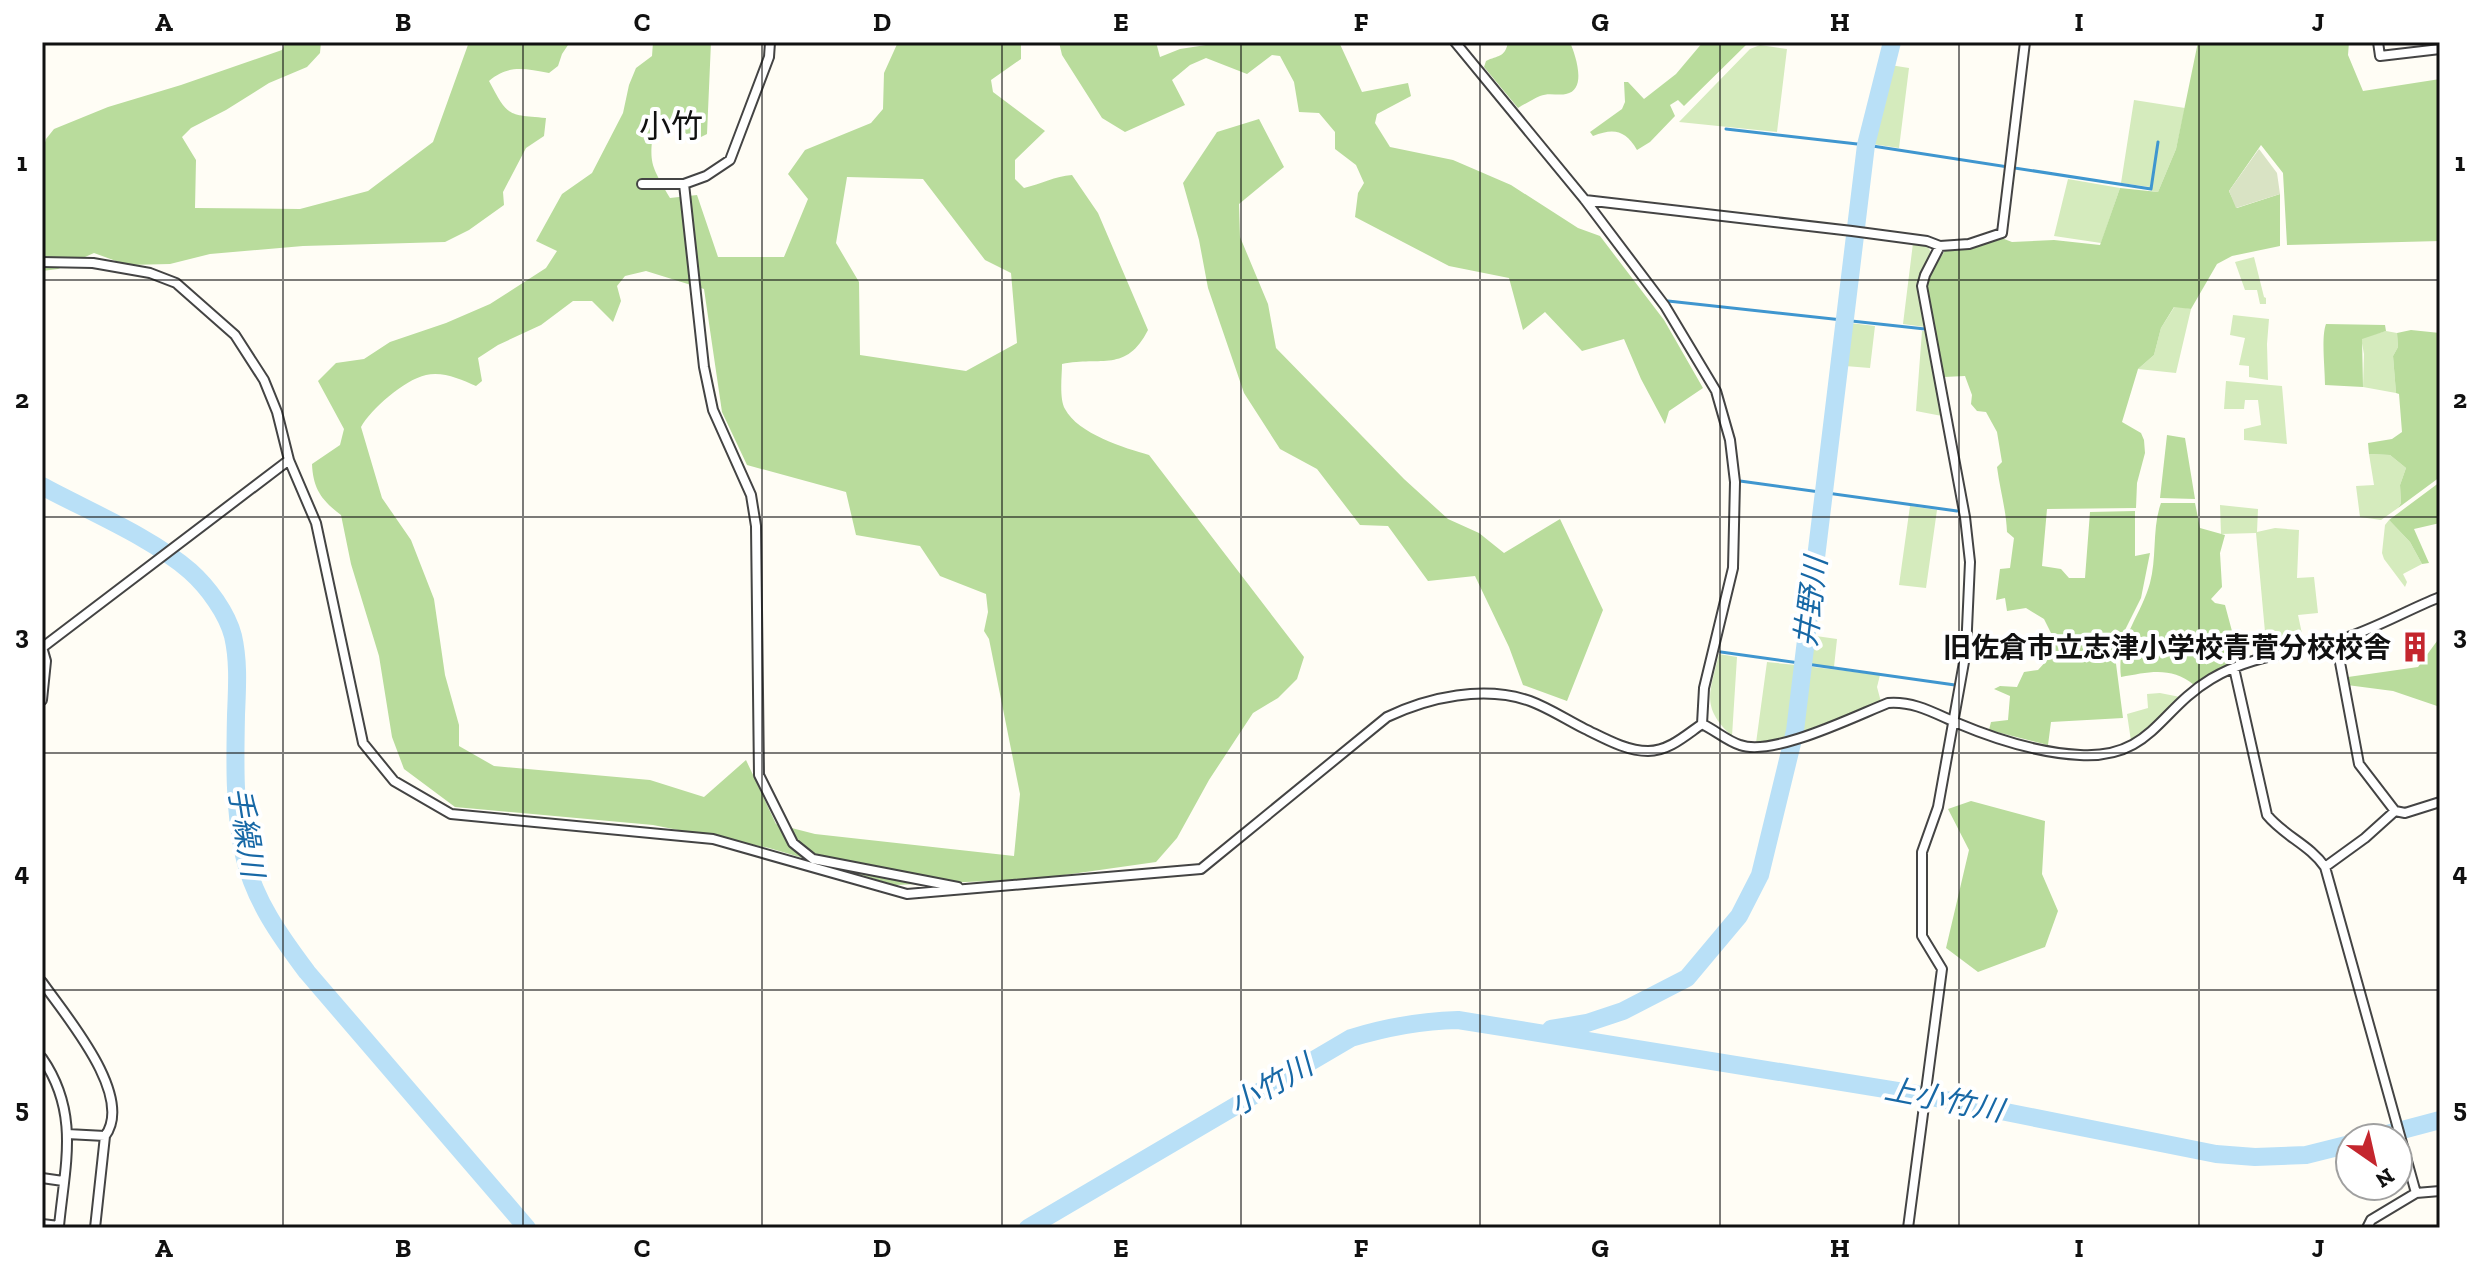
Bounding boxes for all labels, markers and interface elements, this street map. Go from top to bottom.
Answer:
text: A [155,6,173,38]
text: B [395,6,411,38]
text: C [634,6,650,38]
text: D [873,6,891,38]
text: E [1113,6,1129,38]
text: F [1354,6,1369,38]
text: G [1591,6,1609,38]
text: H [1830,6,1850,38]
text: I [2074,6,2084,38]
text: J [2312,6,2324,38]
district label: 小竹 [639,107,703,145]
text: 1 [17,146,28,178]
text: 1 [2455,146,2466,178]
text: 2 [15,383,29,415]
text: 2 [2453,383,2467,415]
water label: 井野川 [1788,552,1835,649]
text: 3 [15,619,29,651]
text: 3 [2453,619,2467,651]
building icon: 旧佐倉市立志津小学校青菅分校校舎 [2398,630,2432,664]
place label: 旧佐倉市立志津小学校青菅分校校舎 [1943,631,2391,664]
water label: 手繰川 [221,785,271,882]
text: 4 [15,856,30,888]
text: 4 [2453,856,2468,888]
water label: 小竹川 [1223,1045,1322,1123]
water label: 上小竹川 [1882,1071,2009,1130]
text: 5 [15,1092,29,1124]
text: 5 [2453,1092,2467,1124]
north arrow [2334,1122,2414,1202]
text: N [2370,1162,2399,1194]
text: A [155,1232,173,1264]
text: B [395,1232,411,1264]
text: C [634,1232,650,1264]
text: D [873,1232,891,1264]
text: E [1113,1232,1129,1264]
text: F [1354,1232,1369,1264]
text: G [1591,1232,1609,1264]
text: H [1830,1232,1850,1264]
text: I [2074,1232,2084,1264]
text: J [2312,1232,2324,1264]

